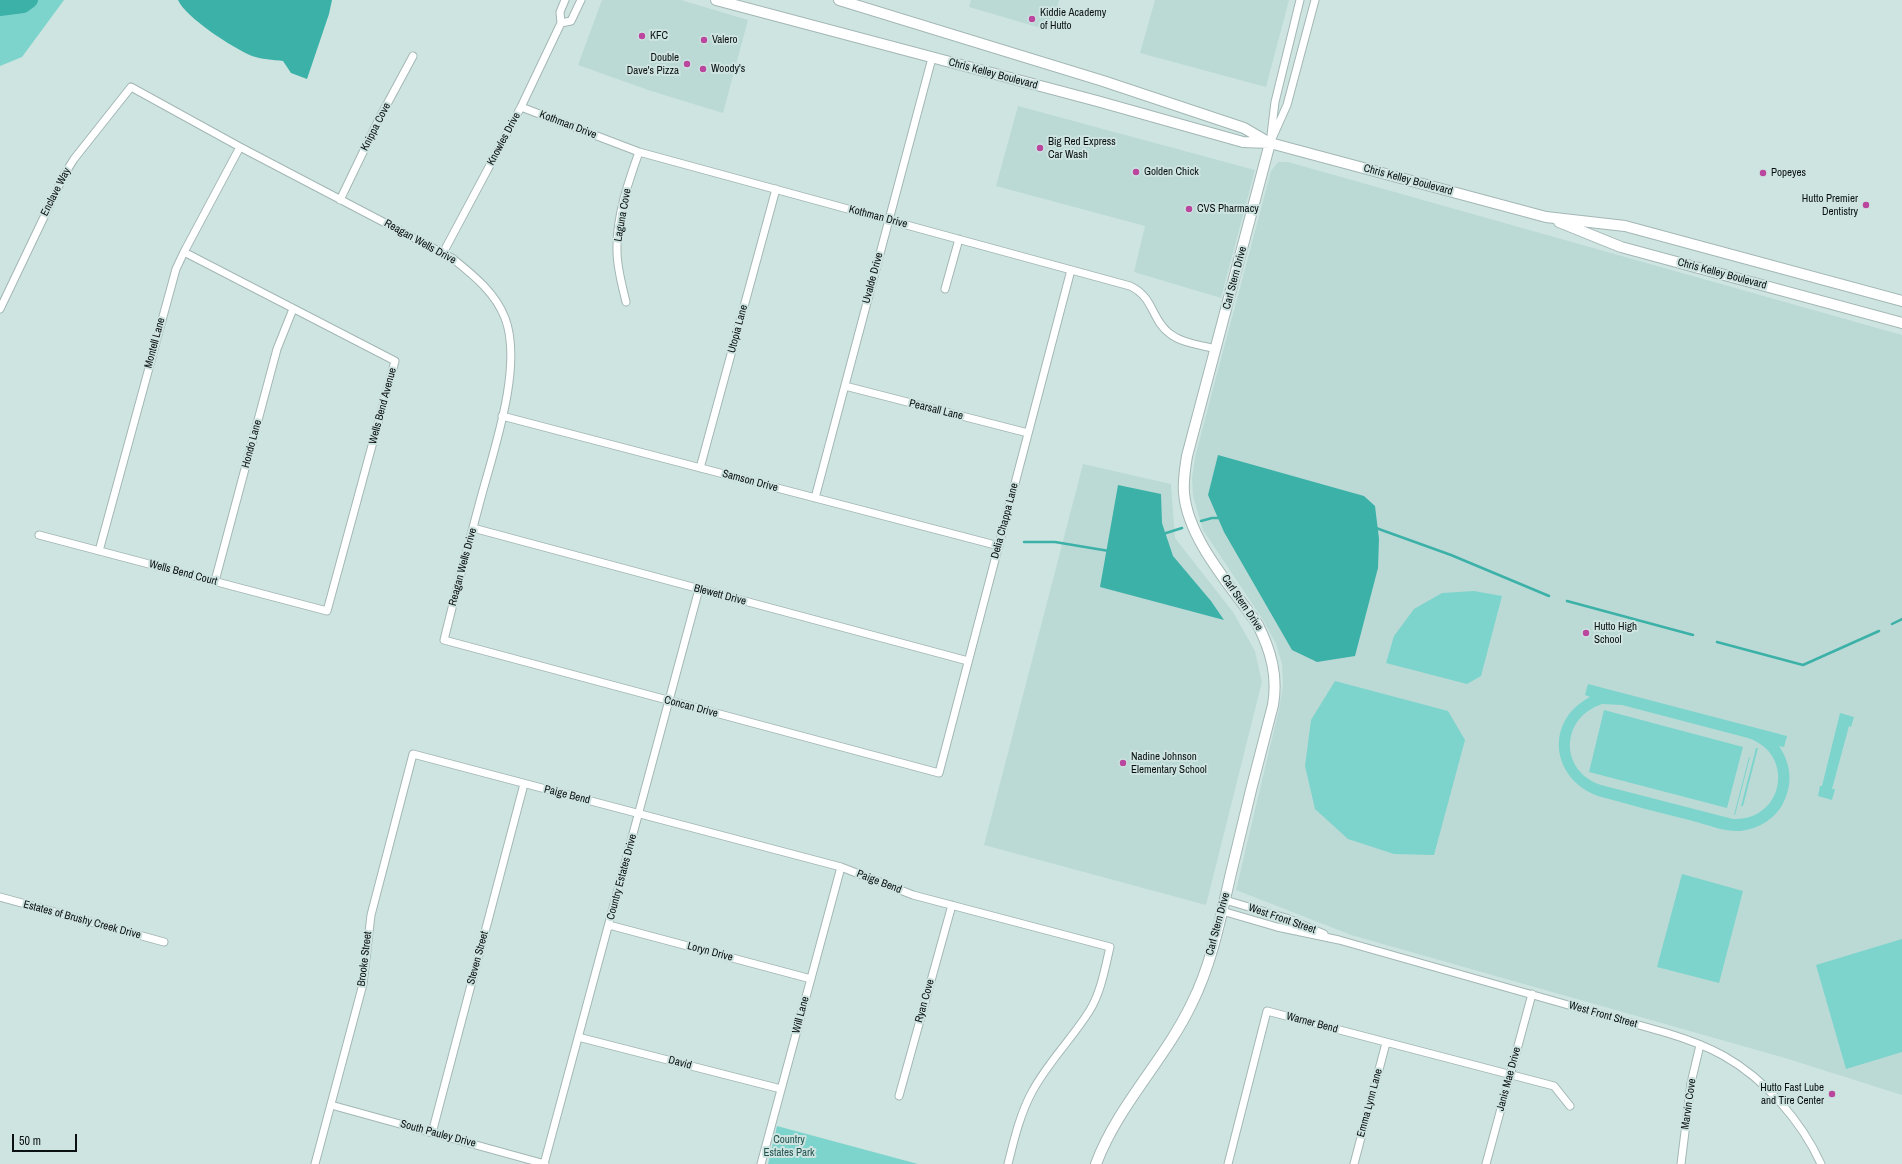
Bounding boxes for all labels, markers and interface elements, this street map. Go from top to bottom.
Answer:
place label: Kiddie Academy of Hutto [1040,6,1106,32]
marker: Kiddie Academy of Hutto [1027,14,1037,24]
place label: KFC [650,29,668,43]
marker: KFC [637,31,647,41]
place label: Valero [712,33,737,47]
marker: Valero [699,35,709,45]
place label: Double Dave's Pizza [627,51,679,77]
street label: Chris Kelley Boulevard [947,56,1039,92]
marker: Double Dave's Pizza [682,59,692,69]
place label: Woody's [711,62,745,76]
marker: Woody's [698,64,708,74]
street label: Knippa Cove [358,101,394,153]
street label: Kothman Drive [538,108,598,142]
street label: Knowles Drive [485,110,523,168]
place label: Big Red Express Car Wash [1048,135,1116,161]
marker: Big Red Express Car Wash [1035,143,1045,153]
street label: Chris Kelley Boulevard [1362,162,1454,198]
place label: Golden Chick [1144,165,1199,179]
street label: Enclave Way [38,166,74,218]
place label: Popeyes [1771,166,1806,180]
marker: Golden Chick [1131,167,1141,177]
marker: Popeyes [1758,168,1768,178]
street label: Laguna Cove [612,187,634,243]
place label: Hutto Premier Dentistry [1802,192,1858,218]
marker: Hutto Premier Dentistry [1861,200,1871,210]
place label: CVS Pharmacy [1197,202,1259,216]
street label: Kothman Drive [847,203,909,231]
marker: CVS Pharmacy [1184,204,1194,214]
street label: Reagan Wells Drive [382,217,458,267]
street label: Carl Stern Drive [1220,245,1250,311]
street label: Uvalde Drive [860,251,886,305]
street label: Chris Kelley Boulevard [1676,256,1768,292]
street label: Utopia Lane [725,304,751,354]
street label: Montell Lane [142,316,168,370]
street label: Wells Bend Avenue [366,366,400,446]
street label: Pearsall Lane [908,397,964,423]
street label: Hondo Lane [239,419,265,469]
street label: Samson Drive [721,467,779,495]
street label: Delia Chappa Lane [989,482,1021,560]
street label: Reagan Wells Drive [446,527,480,607]
street label: Wells Bend Court [147,558,219,588]
street label: Carl Stern Drive [1218,573,1266,633]
street label: Blewett Drive [692,582,748,608]
place label: Hutto High School [1594,620,1637,646]
marker: Hutto High School [1581,628,1591,638]
street label: Concan Drive [663,693,719,721]
place label: Nadine Johnson Elementary School [1131,750,1207,776]
marker: Nadine Johnson Elementary School [1118,758,1128,768]
street label: Paige Bend [543,783,591,807]
street label: Country Estates Drive [604,833,640,921]
street label: Paige Bend [855,867,903,897]
street label: Carl Stern Drive [1203,891,1233,957]
street label: Estates of Brushy Creek Drive [22,898,142,942]
street label: West Front Street [1247,901,1317,937]
street label: Steven Street [465,930,491,986]
street label: Brooke Street [355,931,375,987]
street label: Loryn Drive [686,940,734,964]
street label: Ryan Cove [913,978,937,1024]
street label: Will Lane [790,995,812,1035]
street label: West Front Street [1567,999,1639,1031]
street label: Warner Bend [1285,1010,1339,1036]
street label: Janis Mae Drive [1494,1046,1524,1112]
street label: David [667,1054,693,1072]
street label: Emma Lynn Lane [1355,1067,1385,1139]
street label: Marvin Cove [1679,1078,1699,1130]
place label: Hutto Fast Lube and Tire Center [1760,1081,1824,1107]
marker: Hutto Fast Lube and Tire Center [1827,1089,1837,1099]
street label: South Pauley Drive [399,1118,477,1150]
scale bar [14,1126,79,1152]
text: 50 m [19,1133,41,1149]
park label: Country Estates Park [763,1133,815,1159]

